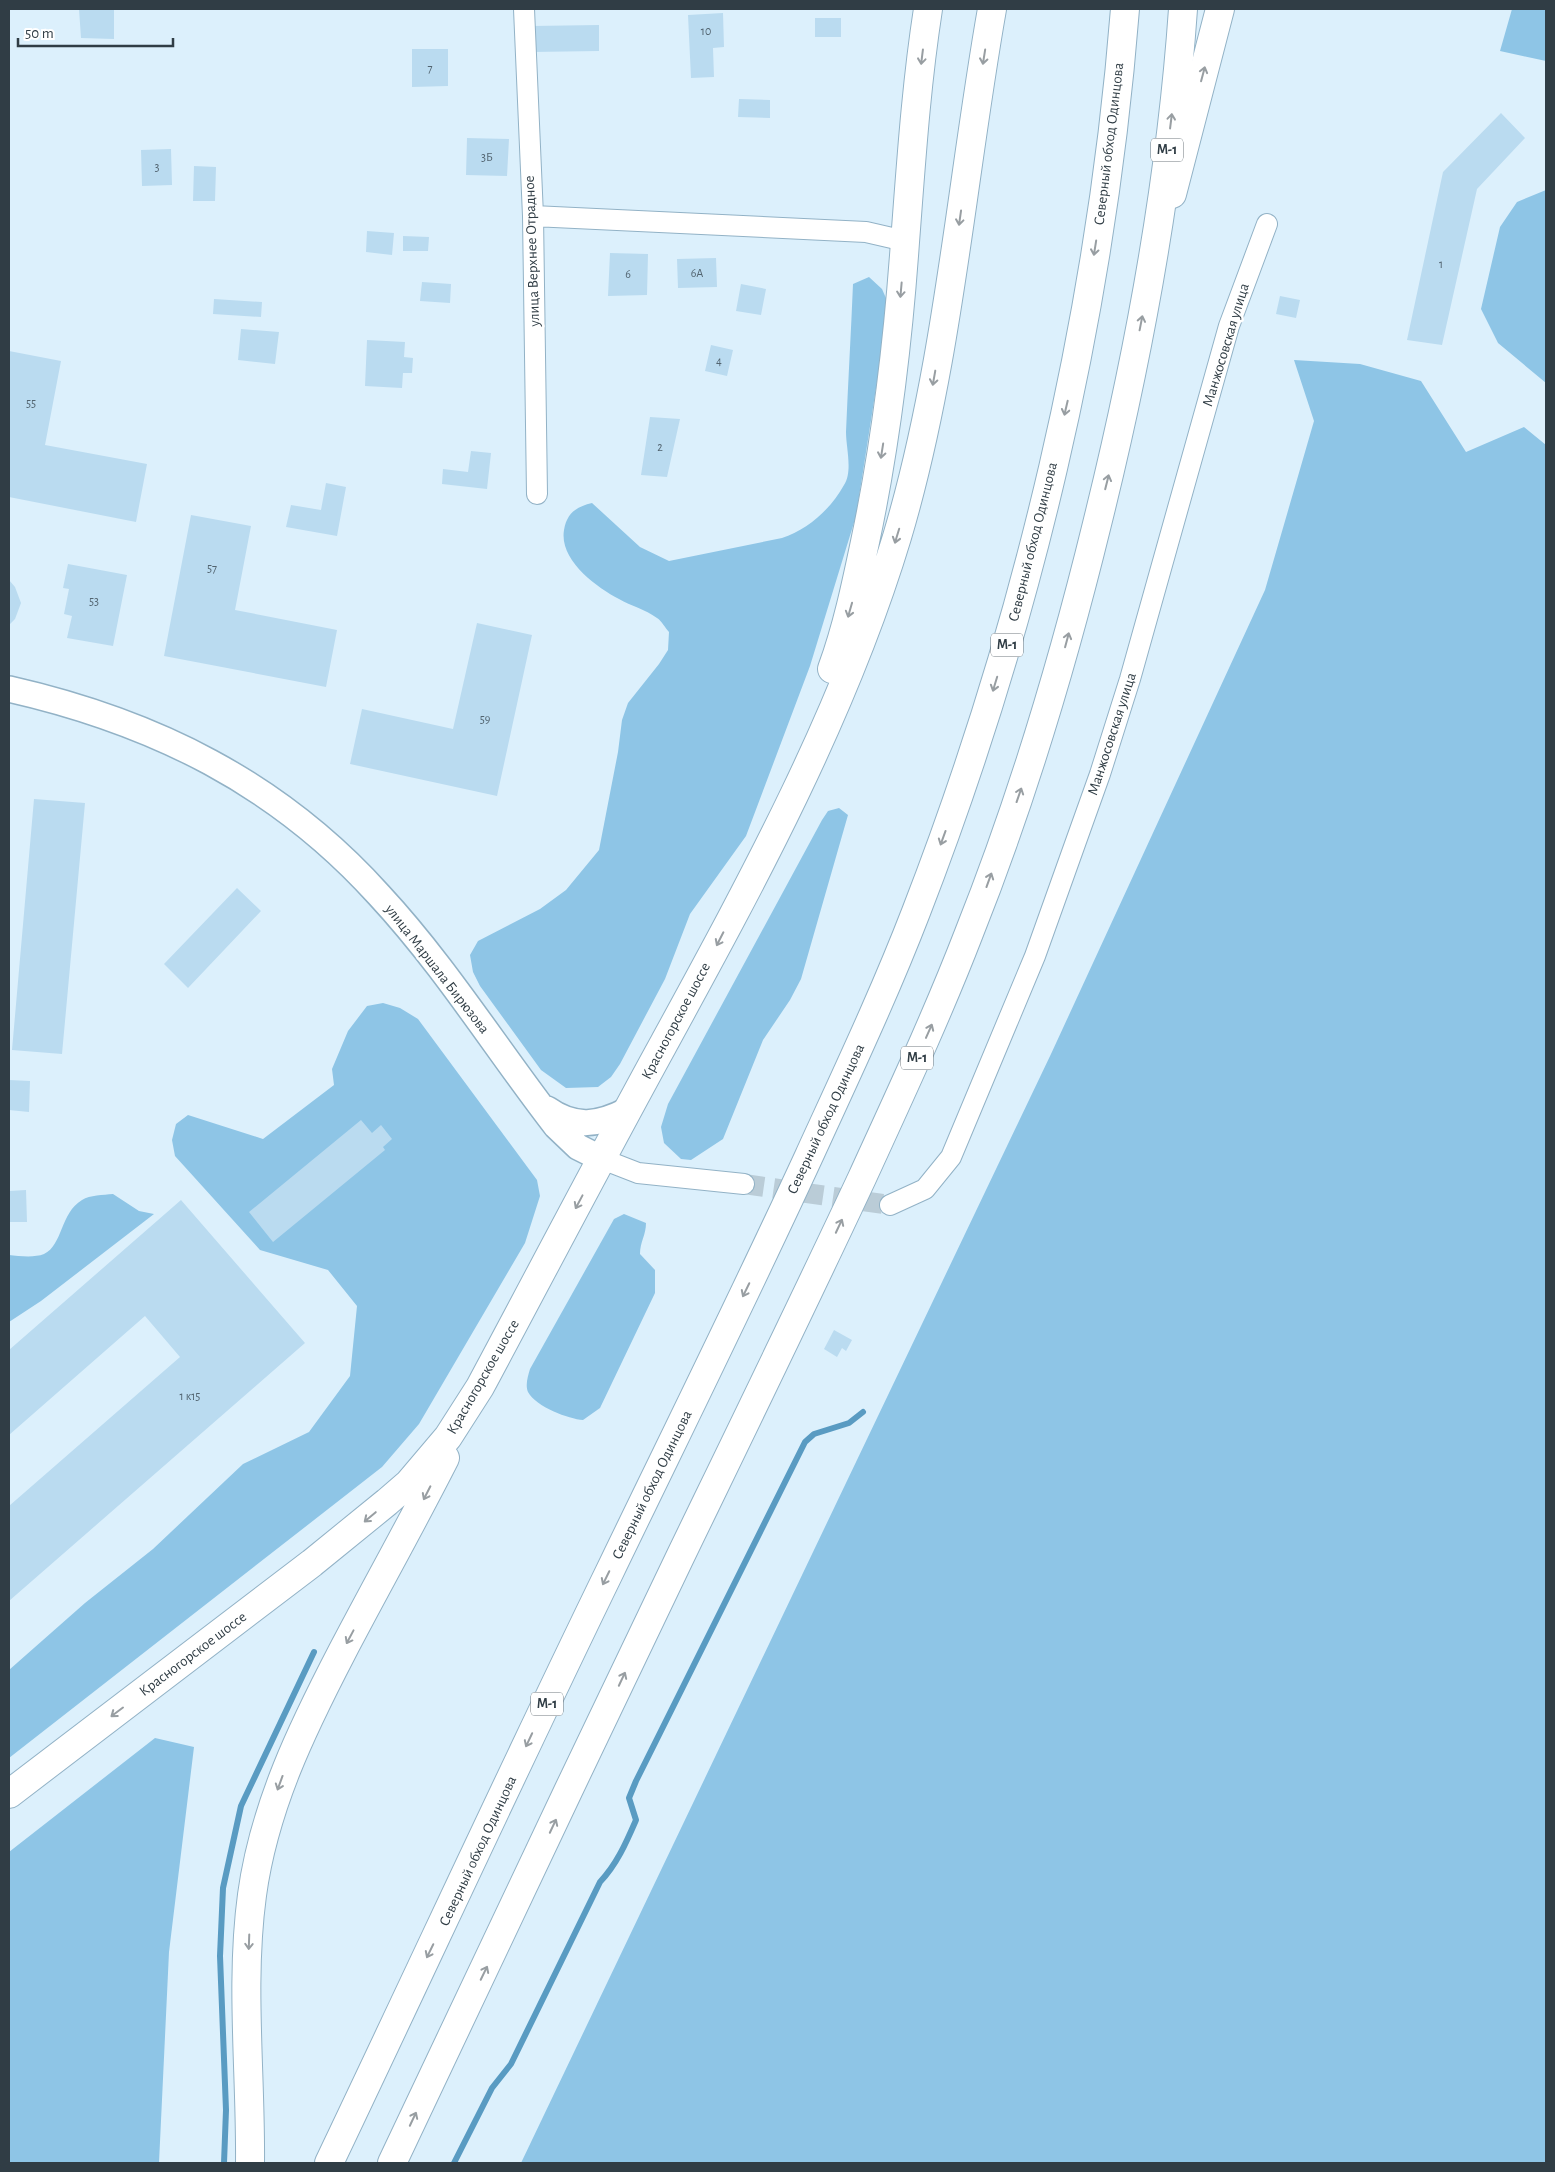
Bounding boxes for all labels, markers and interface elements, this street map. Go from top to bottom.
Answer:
scale bar [18,15,172,47]
house number: 10 [701,25,711,37]
text: 50 m [25,26,54,41]
one-way arrow [979,48,989,64]
one-way arrow [917,49,927,65]
house number: 7 [427,62,433,74]
street label: Северный обход Одинцова [1092,62,1126,226]
one-way arrow [1199,67,1209,83]
one-way arrow [1166,114,1176,130]
road number: М-1 [1151,138,1183,162]
house number: 3Б [481,151,493,163]
house number: 3 [155,161,160,173]
street label: улица Верхнее Отрадное [522,175,542,328]
one-way arrow [955,209,965,225]
one-way arrow [1090,240,1100,256]
house number: 1 [1439,258,1443,270]
house number: 6А [691,267,703,279]
house number: 6 [625,268,631,280]
street label: Манжосовская улица [1200,281,1252,408]
one-way arrow [896,282,906,298]
one-way arrow [1136,316,1146,332]
house number: 4 [716,355,722,367]
one-way arrow [928,369,938,385]
house number: 55 [26,397,36,409]
one-way arrow [1060,399,1070,415]
house number: 2 [657,441,663,453]
one-way arrow [877,443,887,459]
street label: Северный обход Одинцова [1006,461,1060,623]
one-way arrow [1103,475,1112,491]
one-way arrow [891,528,901,544]
house number: 57 [207,562,217,574]
house number: 53 [89,595,99,607]
one-way arrow [844,602,854,618]
one-way arrow [1063,632,1073,648]
road number: М-1 [991,634,1023,656]
street label: Манжосовская улица [1085,671,1139,797]
one-way arrow [990,675,999,691]
house number: 59 [480,713,491,725]
one-way arrow [1015,787,1024,803]
one-way arrow [938,830,947,845]
one-way arrow [985,873,994,888]
street label: улица Маршала Бирюзова [381,901,492,1036]
one-way arrow [715,932,725,947]
street label: Красногорское шоссе [639,960,713,1082]
one-way arrow [925,1024,935,1039]
street label: Северный обход Одинцова [785,1041,867,1196]
road number: М-1 [901,1046,933,1070]
one-way arrow [574,1194,583,1209]
one-way arrow [835,1219,845,1234]
one-way arrow [741,1282,750,1297]
street label: Красногорское шоссе [444,1317,522,1437]
house number: 1 к15 [180,1390,200,1402]
street label: Северный обход Одинцова [609,1408,695,1562]
one-way arrow [422,1485,431,1500]
one-way arrow [364,1511,377,1522]
one-way arrow [601,1570,611,1585]
street label: Красногорское шоссе [137,1609,249,1699]
one-way arrow [345,1629,355,1643]
one-way arrow [618,1672,627,1687]
road number: М-1 [531,1692,563,1716]
one-way arrow [110,1707,124,1717]
one-way arrow [524,1732,534,1747]
street label: Северный обход Одинцова [437,1773,519,1928]
one-way arrow [275,1775,284,1790]
one-way arrow [548,1819,558,1834]
one-way arrow [244,1933,253,1949]
one-way arrow [425,1943,435,1958]
one-way arrow [480,1966,489,1981]
one-way arrow [409,2112,419,2127]

